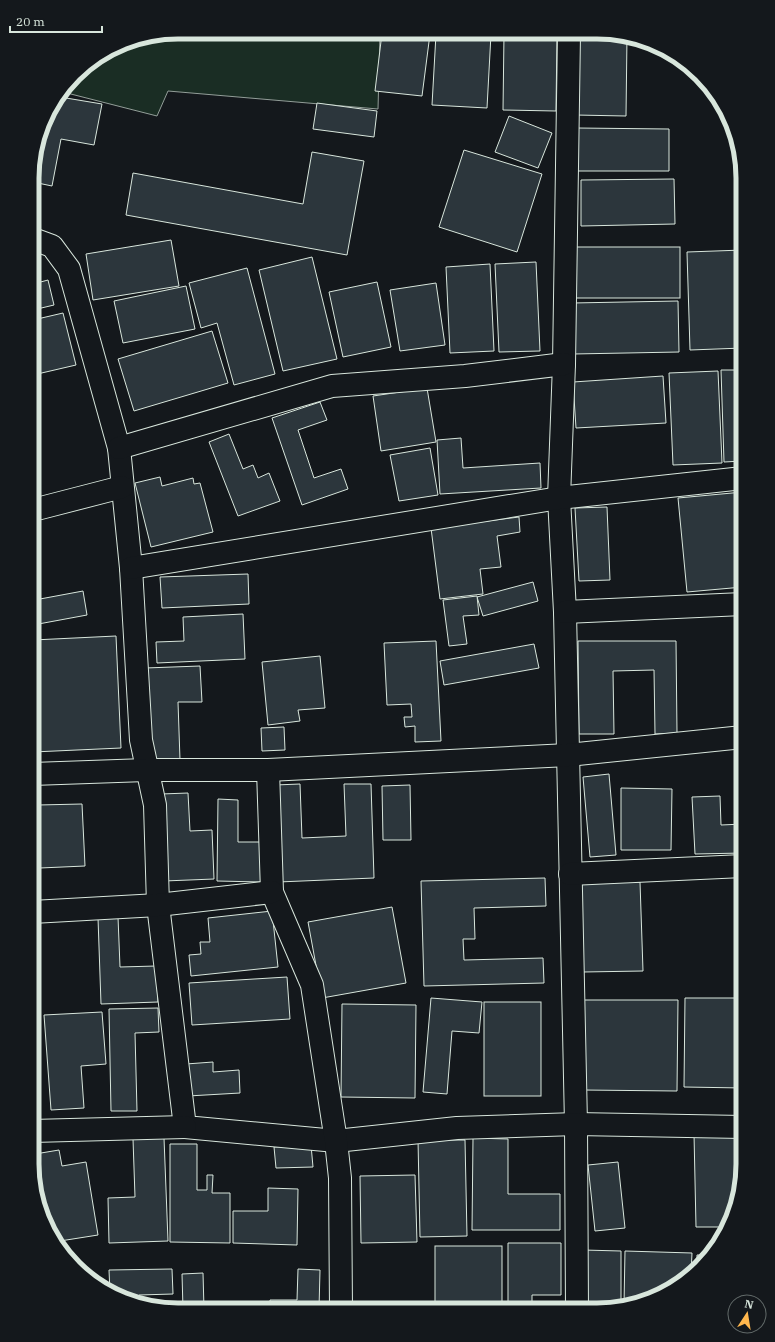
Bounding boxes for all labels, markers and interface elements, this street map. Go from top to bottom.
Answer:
scale bar [10,8,102,34]
text: 20 m [16,14,45,29]
north arrow [727,1294,767,1334]
text: N [743,1296,755,1312]

